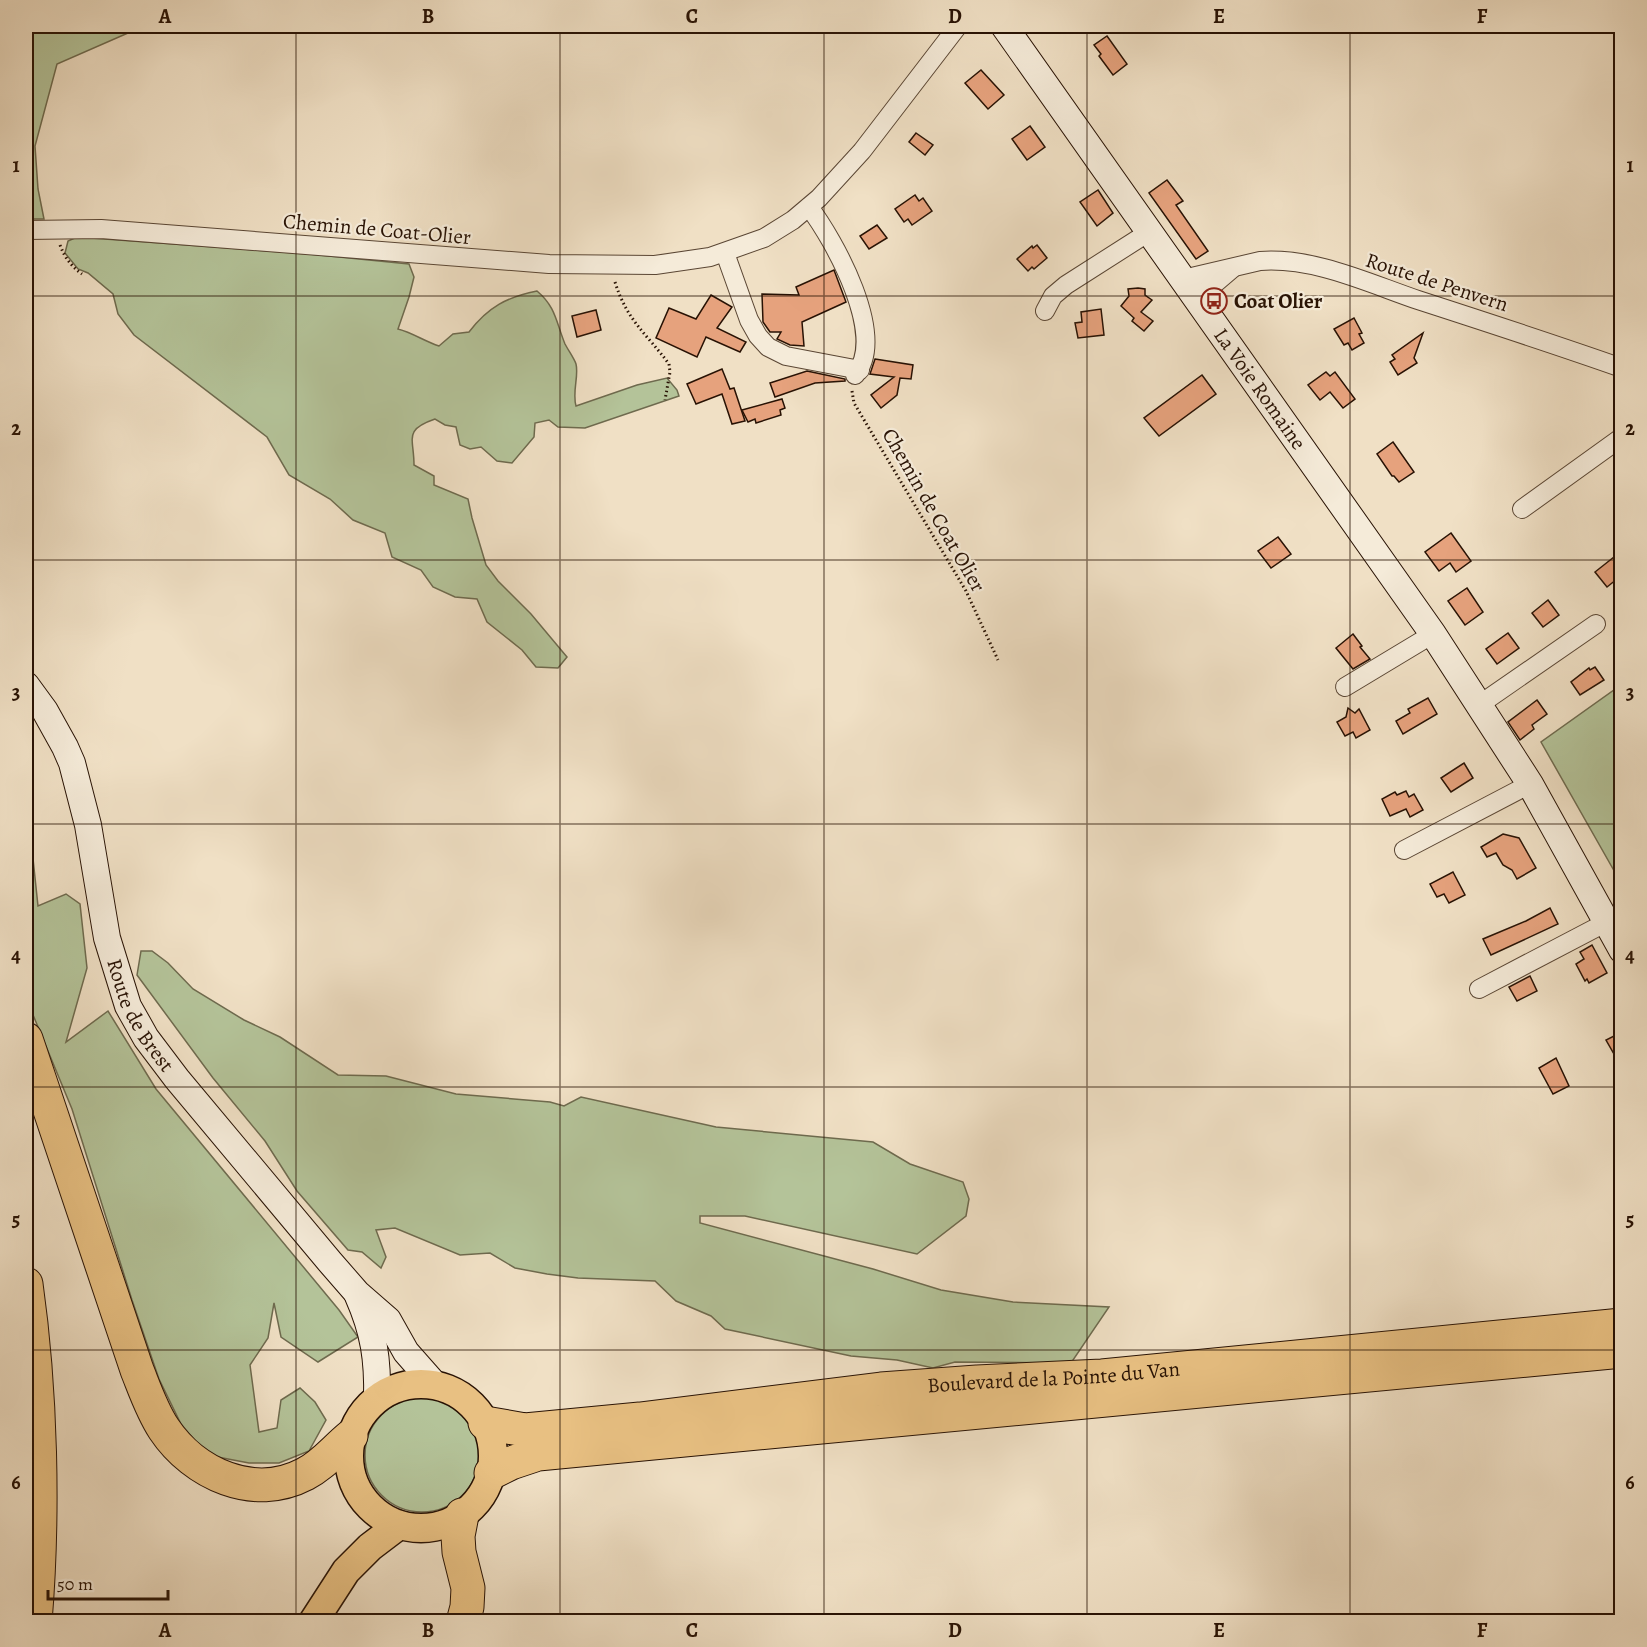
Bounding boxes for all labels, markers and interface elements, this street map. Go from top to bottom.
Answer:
text: A [158,3,172,30]
text: B [422,3,434,30]
text: C [686,3,698,30]
text: D [948,3,962,30]
text: E [1213,3,1225,30]
text: F [1477,3,1488,30]
text: 1 [12,152,20,179]
text: 1 [1626,152,1634,179]
street label: Chemin de Coat-Olier [282,207,472,251]
street label: Route de Penvern [1362,246,1512,318]
bus stop icon: Coat Olier [1199,286,1229,316]
place label: Coat Olier [1234,287,1323,315]
street label: La Voie Romaine [1207,322,1313,455]
text: 2 [11,415,21,442]
text: 2 [1625,415,1635,442]
street label: Chemin de Coat Olier [876,423,992,597]
text: 3 [12,679,20,706]
text: 3 [1626,679,1634,706]
text: 4 [11,942,21,969]
text: 4 [1625,942,1635,969]
street label: Route de Brest [100,955,181,1077]
text: 5 [12,1206,20,1233]
text: 5 [1626,1206,1634,1233]
street label: Boulevard de la Pointe du Van [926,1354,1181,1400]
text: 6 [11,1469,21,1496]
text: 6 [1625,1469,1635,1496]
scale bar [48,1563,168,1601]
text: 50 m [57,1572,93,1596]
text: A [158,1617,172,1644]
text: B [422,1617,434,1644]
text: C [686,1617,698,1644]
text: D [948,1617,962,1644]
text: E [1213,1617,1225,1644]
text: F [1477,1617,1488,1644]

